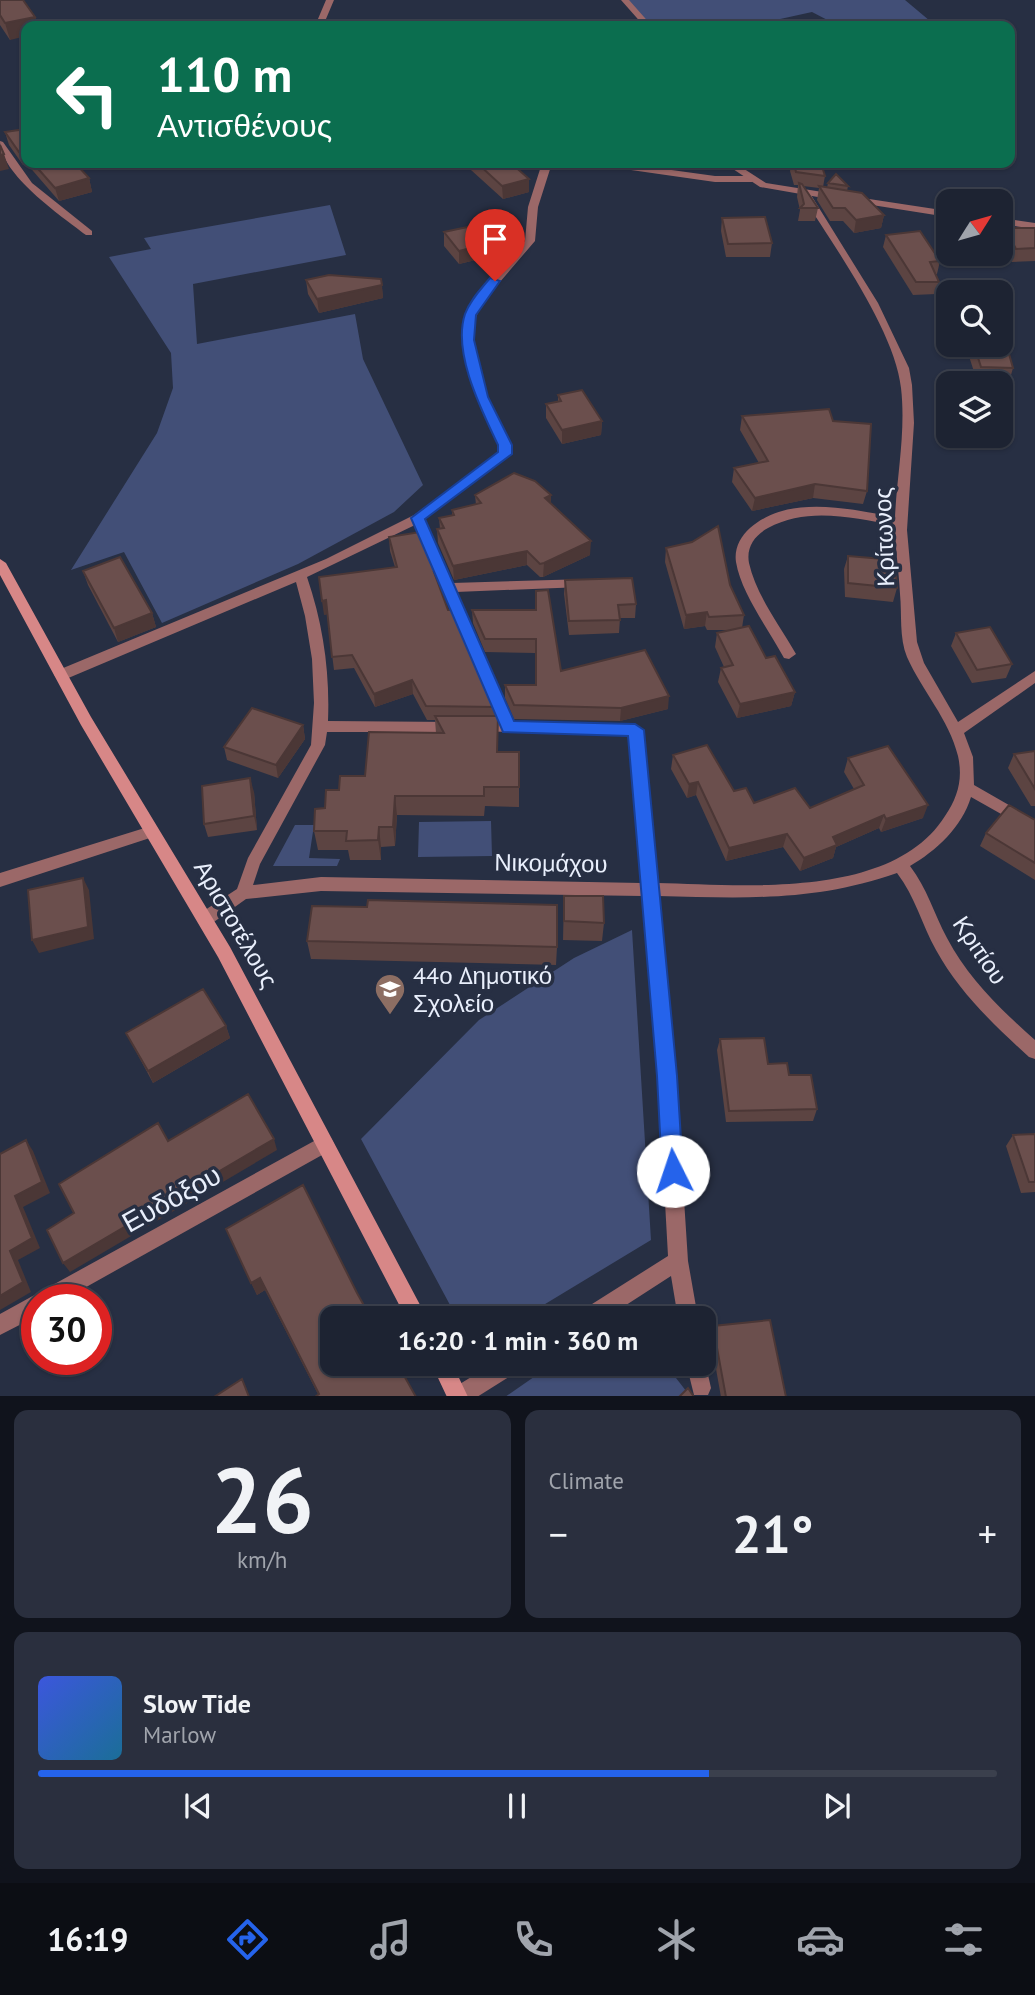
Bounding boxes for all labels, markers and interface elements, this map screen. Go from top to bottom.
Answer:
text: 110 m [157,42,292,106]
icon: left [42,49,133,140]
text: Αντισθένους [157,104,332,146]
north arrow [936,189,1013,266]
map controls [936,189,1013,448]
pin [465,209,525,281]
icon: arrive [476,220,514,258]
button: search [936,280,1013,357]
button: layers [936,371,1013,448]
street label: Κρίτωνος [867,487,901,587]
street label: Νικομάχου [494,847,608,879]
street label: Αριστοτέλους [187,855,285,993]
street label: Κριτίου [946,910,1014,990]
place label: 44ο Δημοτικό Σχολείο [413,960,552,1019]
school or university icon: 44ο Δημοτικό Σχολείο [373,972,407,1016]
position arrow [636,1134,710,1208]
street label: Ευδόξου [115,1156,227,1240]
speed limit sign: 30 [21,1284,112,1375]
text: 16:20 · 1 min · 360 m [398,1324,638,1357]
text: 26 [211,1440,314,1558]
text: Climate [549,1466,624,1495]
text: 21° [732,1500,814,1567]
text: − [549,1509,568,1558]
text: + [978,1509,997,1558]
text: km/h [237,1545,287,1574]
text: Slow Tide [143,1687,251,1720]
text: Marlow [143,1720,216,1749]
icon: previous [179,1787,217,1825]
icon: pause [498,1787,536,1825]
icon: next [818,1787,856,1825]
icon: directions [223,1915,272,1964]
icon: music [366,1915,415,1964]
icon: phone [509,1915,558,1964]
icon: climate [652,1915,701,1964]
icon: car [796,1915,845,1964]
icon: filters [939,1915,988,1964]
text: 16:19 [47,1918,128,1960]

